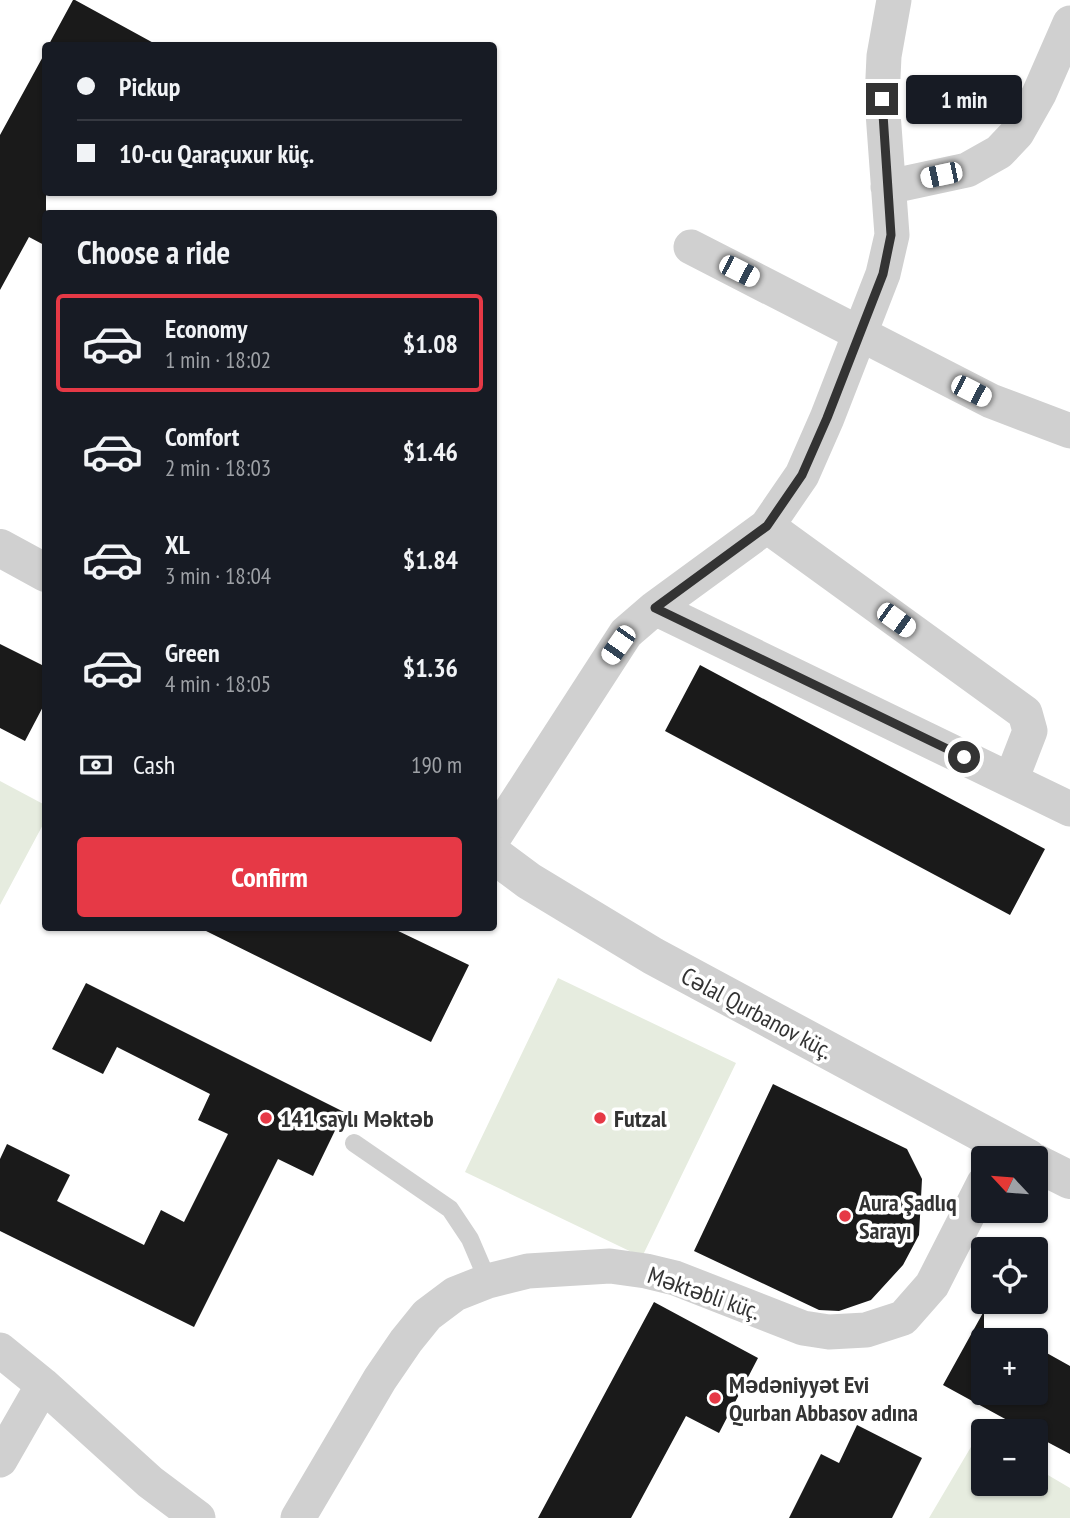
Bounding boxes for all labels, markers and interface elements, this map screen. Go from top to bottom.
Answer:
text: Pickup [119,70,180,103]
callout: 1 min [906,74,1022,124]
route end [866,83,898,115]
text: 1 min [941,85,987,114]
text: 10-cu Qaraçuxur küç. [119,137,314,170]
car [919,160,964,190]
text: Choose a ride [77,231,230,273]
car [716,252,763,290]
icon: car [81,312,144,375]
text: Economy [165,312,247,345]
text: $1.08 [403,327,458,360]
text: 1 min · 18:02 [165,345,271,374]
car [948,372,995,410]
icon: car [81,420,144,483]
text: Comfort [165,420,239,453]
text: $1.46 [403,435,458,468]
text: 2 min · 18:03 [165,453,271,482]
icon: car [81,528,144,591]
text: XL [165,528,190,561]
text: $1.84 [403,543,458,576]
text: 3 min · 18:04 [165,561,271,590]
car [873,599,920,641]
car [598,622,639,668]
icon: car [81,636,144,699]
text: Green [165,636,220,669]
text: $1.36 [403,651,458,684]
text: 4 min · 18:05 [165,669,271,698]
route start [948,741,980,773]
icon: cash [77,746,115,784]
text: Cash [133,748,175,781]
text: 190 m [411,750,462,779]
button: Confirm [77,837,462,917]
street label: Cəlal Qurbanov küç. [676,960,838,1066]
place label: 141 saylı Məktəb [280,1103,434,1134]
place label: Futzal [614,1103,667,1134]
marker: 141 saylı Məktəb [258,1110,274,1126]
marker: Futzal [592,1110,608,1126]
north arrow [971,1146,1048,1223]
map controls [971,1146,1048,1496]
place label: Aura Şadlıq Sarayı [858,1187,957,1246]
marker: Aura Şadlıq Sarayı [837,1208,853,1224]
button: locate [971,1237,1048,1314]
street label: Məktəbli küç. [644,1259,764,1327]
button: + [971,1328,1048,1405]
place label: Mədəniyyət Evi Qurban Abbasov adına [729,1369,918,1428]
marker: Mədəniyyət Evi Qurban Abbasov adına [707,1390,723,1406]
button: − [971,1419,1048,1496]

